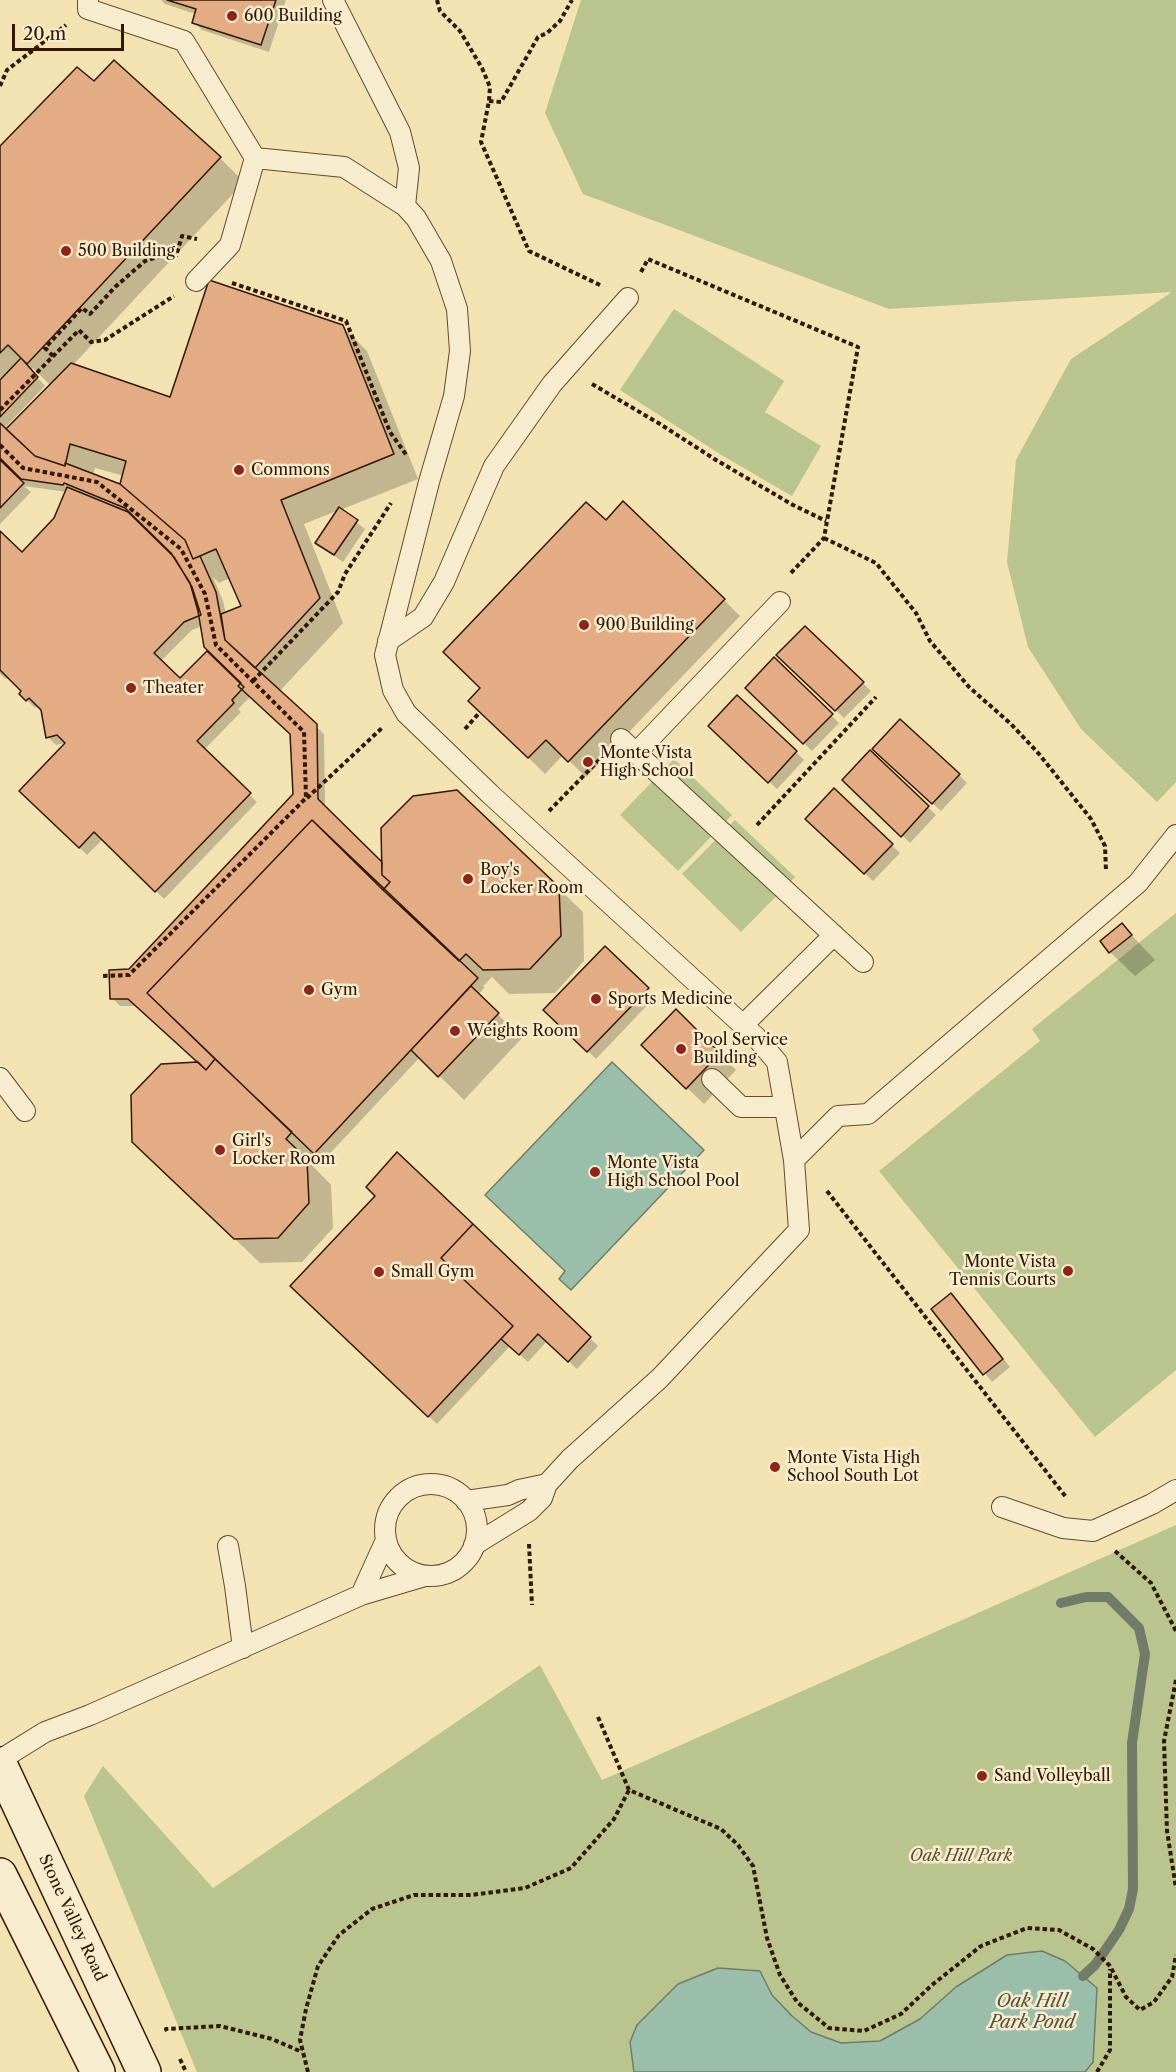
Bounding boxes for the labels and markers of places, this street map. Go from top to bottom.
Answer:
place label: 600 Building [244,6,342,26]
marker: 600 Building [225,9,239,23]
place label: 500 Building [78,241,175,261]
marker: 500 Building [59,244,73,258]
place label: Commons [251,460,330,480]
marker: Commons [232,463,246,477]
place label: 900 Building [596,615,694,635]
marker: 900 Building [577,618,591,632]
place label: Theater [143,678,204,698]
marker: Theater [124,681,138,695]
place label: Monte Vista High School [600,743,694,781]
marker: Monte Vista High School [581,755,595,769]
place label: Boy's Locker Room [480,860,583,898]
marker: Boy's Locker Room [461,872,475,886]
place label: Gym [321,980,358,1000]
marker: Gym [302,983,316,997]
place label: Sports Medicine [608,989,732,1009]
marker: Sports Medicine [589,992,603,1006]
place label: Weights Room [467,1021,578,1041]
marker: Weights Room [448,1024,462,1038]
place label: Pool Service Building [693,1030,788,1068]
marker: Pool Service Building [674,1042,688,1056]
place label: Girl's Locker Room [232,1131,335,1169]
marker: Girl's Locker Room [213,1143,227,1157]
place label: Monte Vista High School Pool [607,1153,739,1191]
marker: Monte Vista High School Pool [588,1165,602,1179]
place label: Monte Vista Tennis Courts [949,1252,1056,1290]
place label: Small Gym [391,1262,474,1282]
marker: Monte Vista Tennis Courts [1061,1264,1075,1278]
marker: Small Gym [372,1265,386,1279]
place label: Monte Vista High School South Lot [787,1448,920,1486]
marker: Monte Vista High School South Lot [768,1460,782,1474]
place label: Sand Volleyball [994,1766,1111,1786]
marker: Sand Volleyball [975,1769,989,1783]

